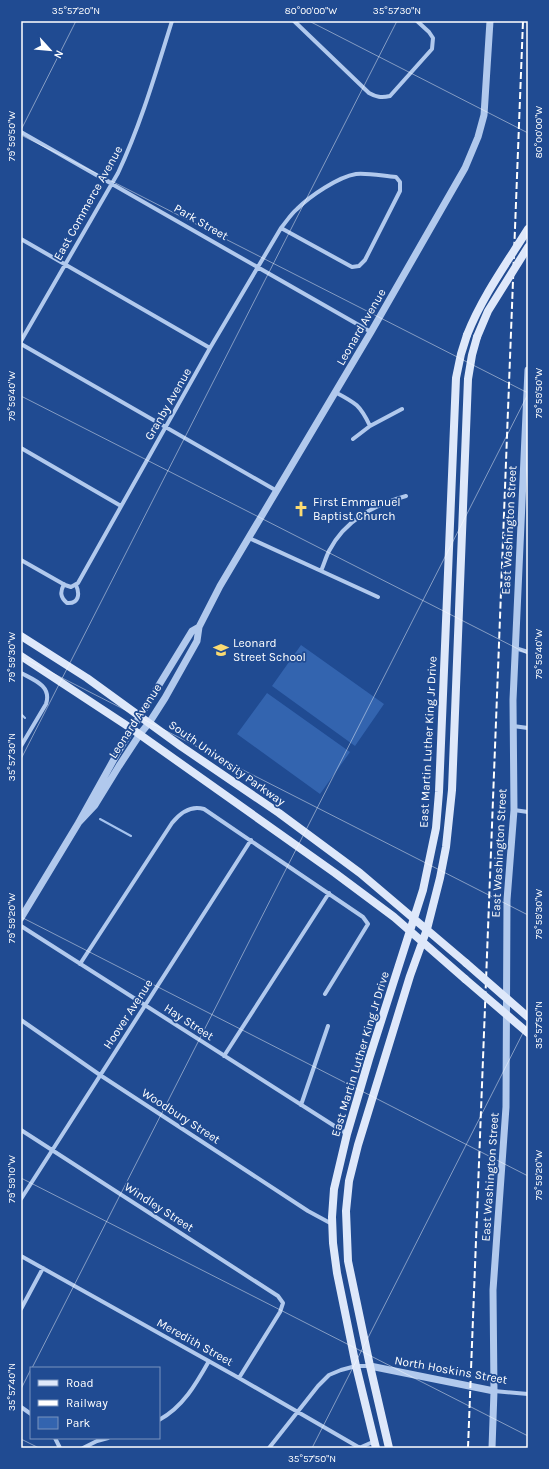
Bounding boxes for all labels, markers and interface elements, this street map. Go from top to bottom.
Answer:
text: 35°57'20"N [52,5,100,17]
text: 80°00'00"W [285,5,337,17]
text: 35°57'30"N [373,5,421,17]
north arrow [30,30,70,70]
text: N [51,48,66,61]
text: 80°00'00"W [533,106,545,158]
text: 79°59'50"W [6,111,18,161]
street label: East Commerce Avenue [51,143,125,263]
street label: Park Street [171,201,231,243]
street label: Leonard Avenue [333,286,389,368]
street label: Granby Avenue [142,365,194,443]
text: 79°59'50"W [533,368,545,418]
text: 79°59'40"W [6,371,18,421]
street label: East Washington Street [499,465,519,595]
place label: First Emmanuel Baptist Church [313,495,401,523]
church icon: First Emmanuel Baptist Church [292,500,310,518]
text: 79°59'40"W [533,629,545,679]
text: 79°59'30"W [6,632,18,682]
place label: Leonard Street School [233,636,306,664]
school or university icon: Leonard Street School [212,641,230,659]
street label: East Martin Luther King Jr Drive [417,656,439,828]
street label: Leonard Avenue [106,681,164,761]
street label: South University Parkway [166,717,288,809]
text: 35°57'30"N [6,733,18,781]
street label: East Washington Street [489,788,509,918]
text: 79°59'30"W [533,889,545,939]
text: 79°59'20"W [6,893,18,943]
street label: East Martin Luther King Jr Drive [328,970,392,1138]
street label: Hoover Avenue [100,977,156,1051]
street label: Hay Street [162,1001,217,1043]
text: 35°57'50"N [533,1001,545,1049]
street label: Woodbury Street [139,1085,223,1147]
street label: East Washington Street [479,1112,502,1242]
text: 79°59'20"W [533,1150,545,1200]
text: 79°59'10"W [6,1155,18,1203]
street label: Windley Street [122,1179,197,1235]
street label: Meredith Street [154,1315,236,1369]
street label: North Hoskins Street [394,1353,509,1387]
text: 35°57'40"N [6,1363,18,1411]
legend [30,1367,160,1439]
text: Road [66,1376,94,1390]
text: Railway [66,1396,108,1410]
text: Park [66,1416,91,1430]
text: 35°57'50"N [288,1453,336,1465]

